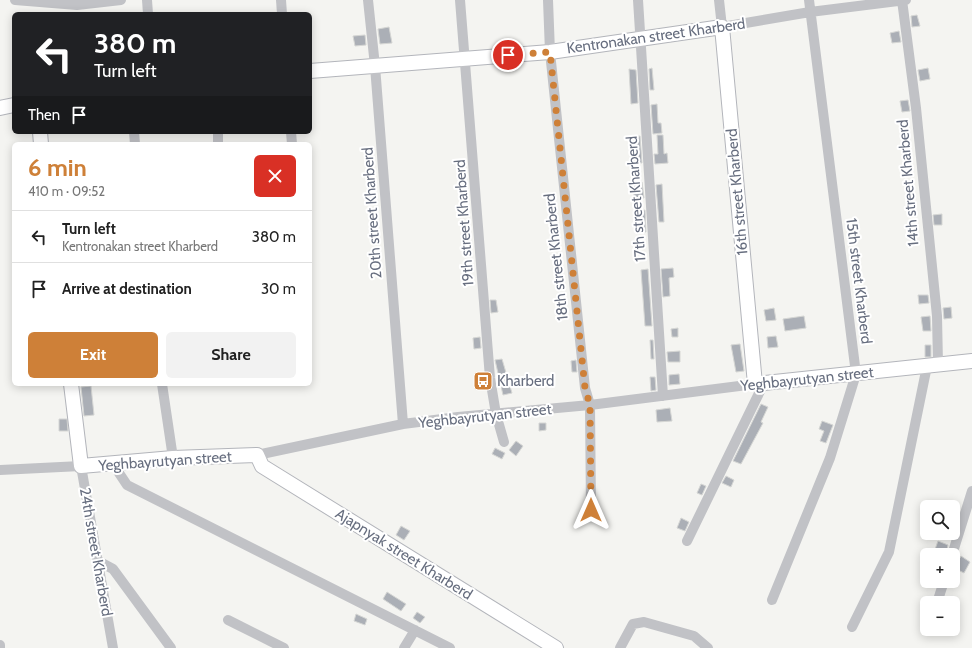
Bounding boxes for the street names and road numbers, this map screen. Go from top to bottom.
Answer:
street label: Kentronakan street Kharberd [566,15,746,57]
street label: 14th street Kharberd [893,119,923,247]
street label: 16th street Kharberd [722,128,752,256]
street label: 17th street Kharberd [623,136,649,262]
street label: 20th street Kharberd [358,147,386,279]
street label: 19th street Kharberd [451,159,477,287]
street label: 18th street Kharberd [540,193,572,321]
street label: 15th street Kharberd [842,217,876,345]
street label: Yeghbayrutyan street [739,363,874,395]
street label: Yeghbayrutyan street [417,400,552,432]
street label: Yeghbayrutyan street [97,447,232,475]
street label: 24th street Kharberd [76,486,116,618]
street label: Ajapnyak street Kharberd [332,505,476,603]

